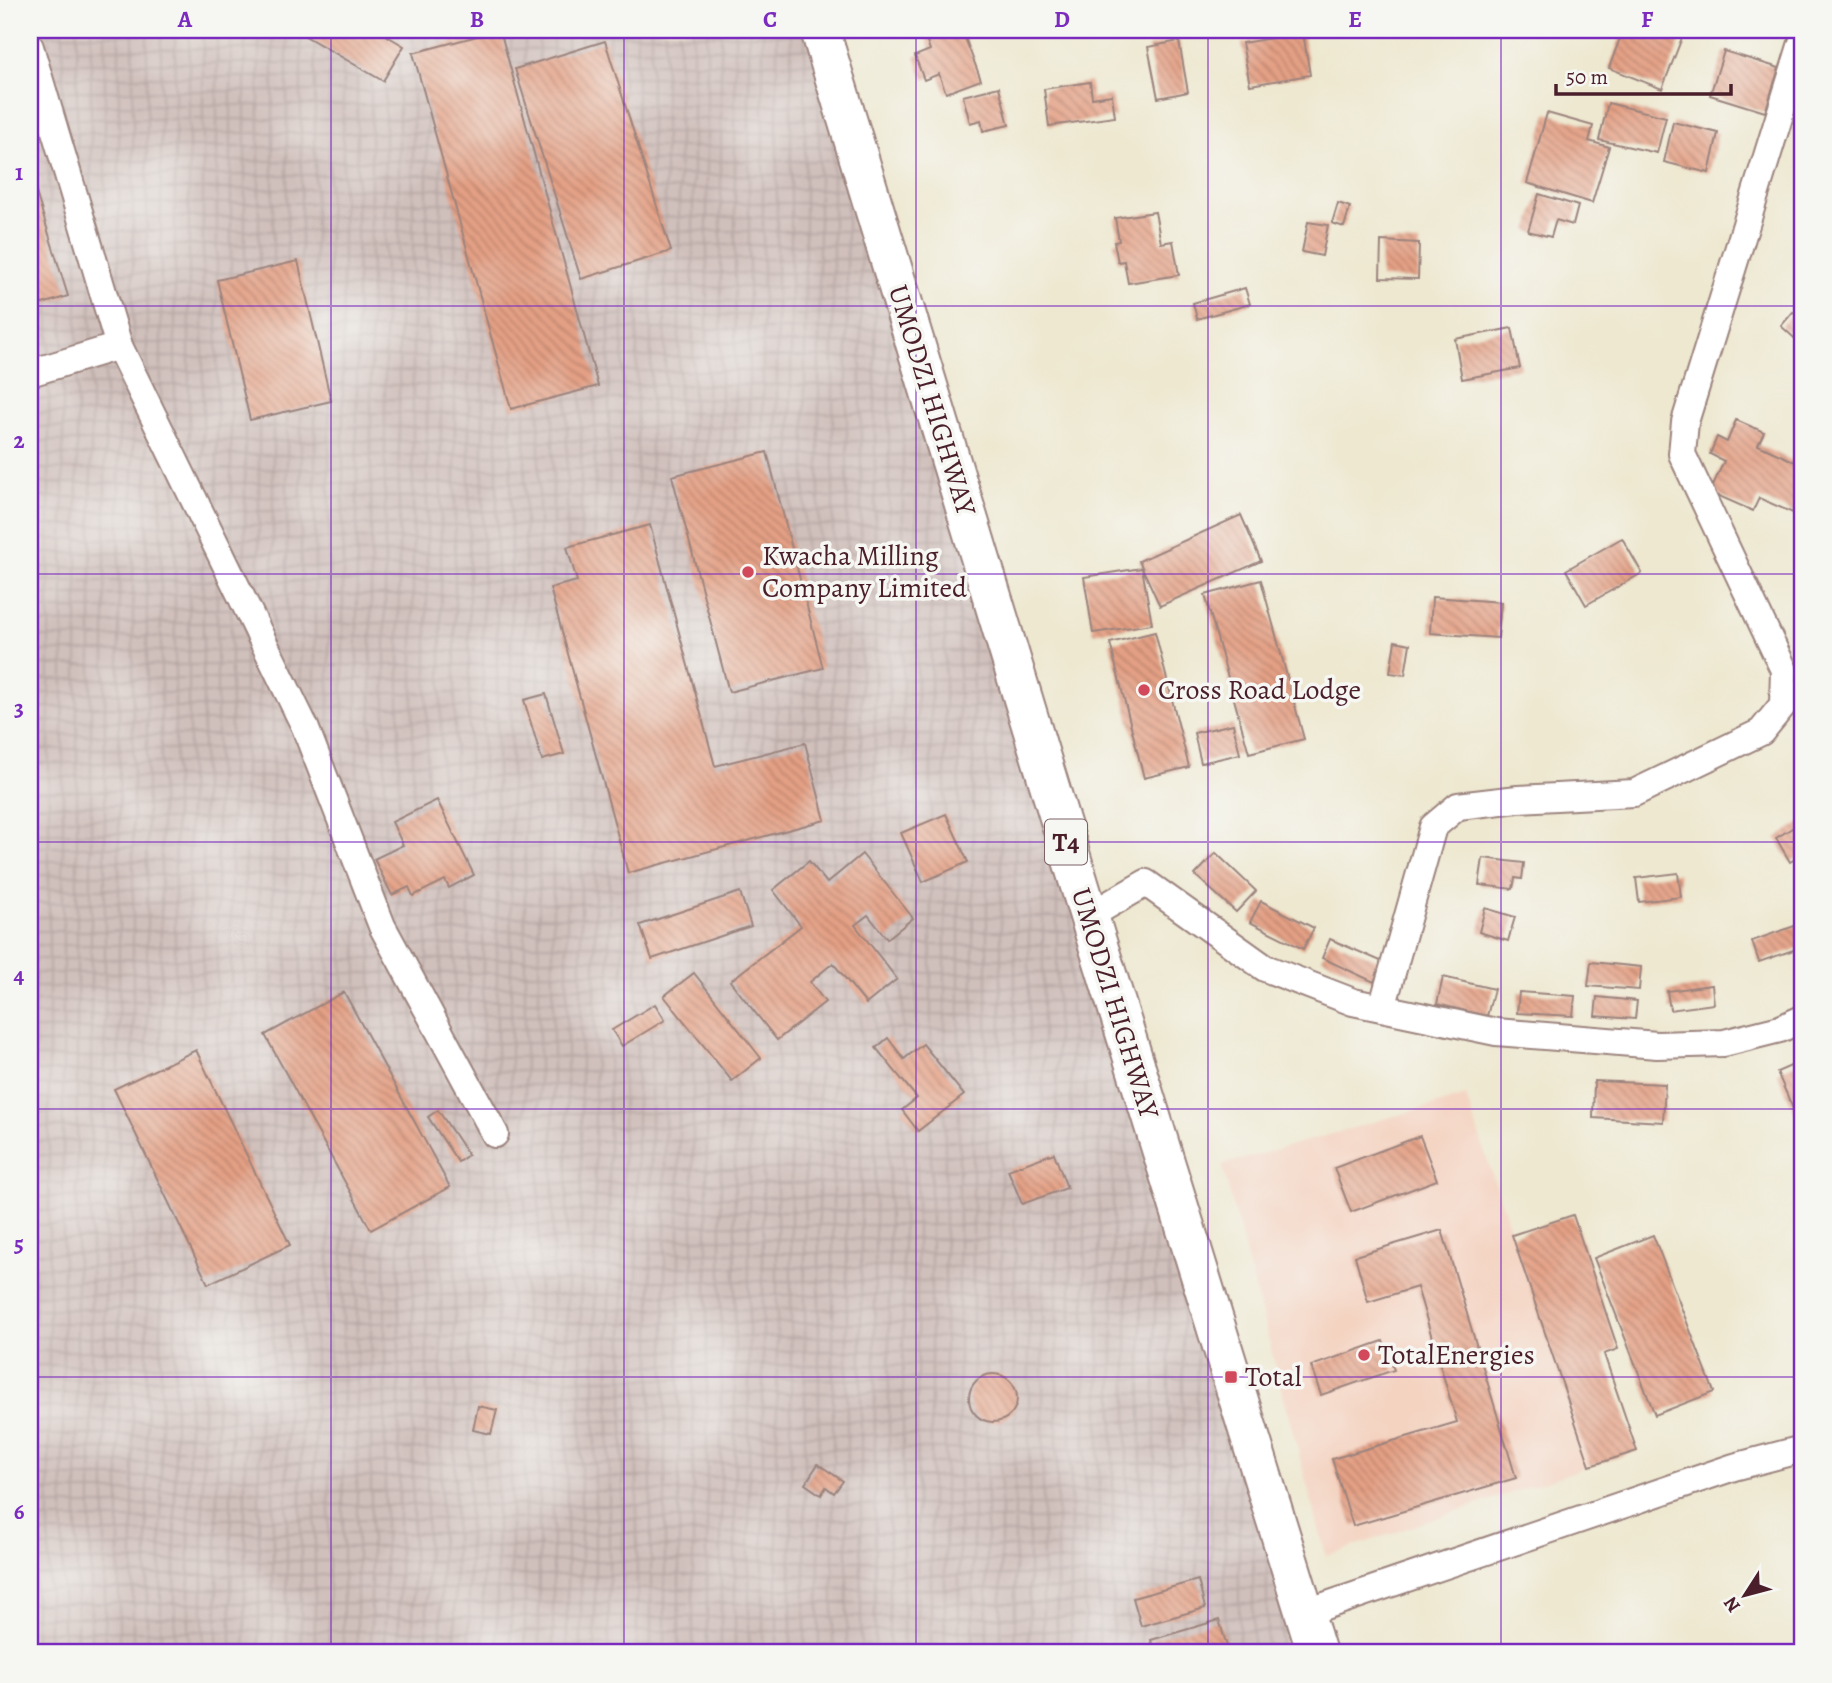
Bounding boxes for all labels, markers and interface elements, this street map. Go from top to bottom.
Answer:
text: A [177,4,193,35]
text: B [470,4,484,35]
text: C [763,4,777,35]
text: D [1054,4,1070,35]
text: E [1348,4,1362,35]
text: F [1641,4,1654,35]
scale bar [1556,52,1730,96]
text: 50 m [1566,63,1608,91]
text: 1 [15,157,23,188]
street label: UMODZI HIGHWAY [879,280,985,521]
text: 2 [13,425,25,456]
place label: Kwacha Milling Company Limited [762,537,968,607]
marker: Kwacha Milling Company Limited [740,564,756,580]
place label: Cross Road Lodge [1158,671,1361,709]
marker: Cross Road Lodge [1136,682,1152,698]
text: 3 [14,693,24,724]
road number: T4 [1045,820,1087,864]
street label: UMODZI HIGHWAY [1062,883,1168,1124]
text: 4 [14,960,25,991]
text: 5 [14,1228,24,1259]
place label: TotalEnergies [1378,1336,1535,1374]
marker: TotalEnergies [1356,1347,1372,1363]
place label: Total [1245,1358,1302,1396]
marker: Total [1223,1369,1239,1385]
text: 6 [14,1496,25,1527]
north arrow [1710,1560,1780,1630]
text: N [1717,1591,1747,1618]

